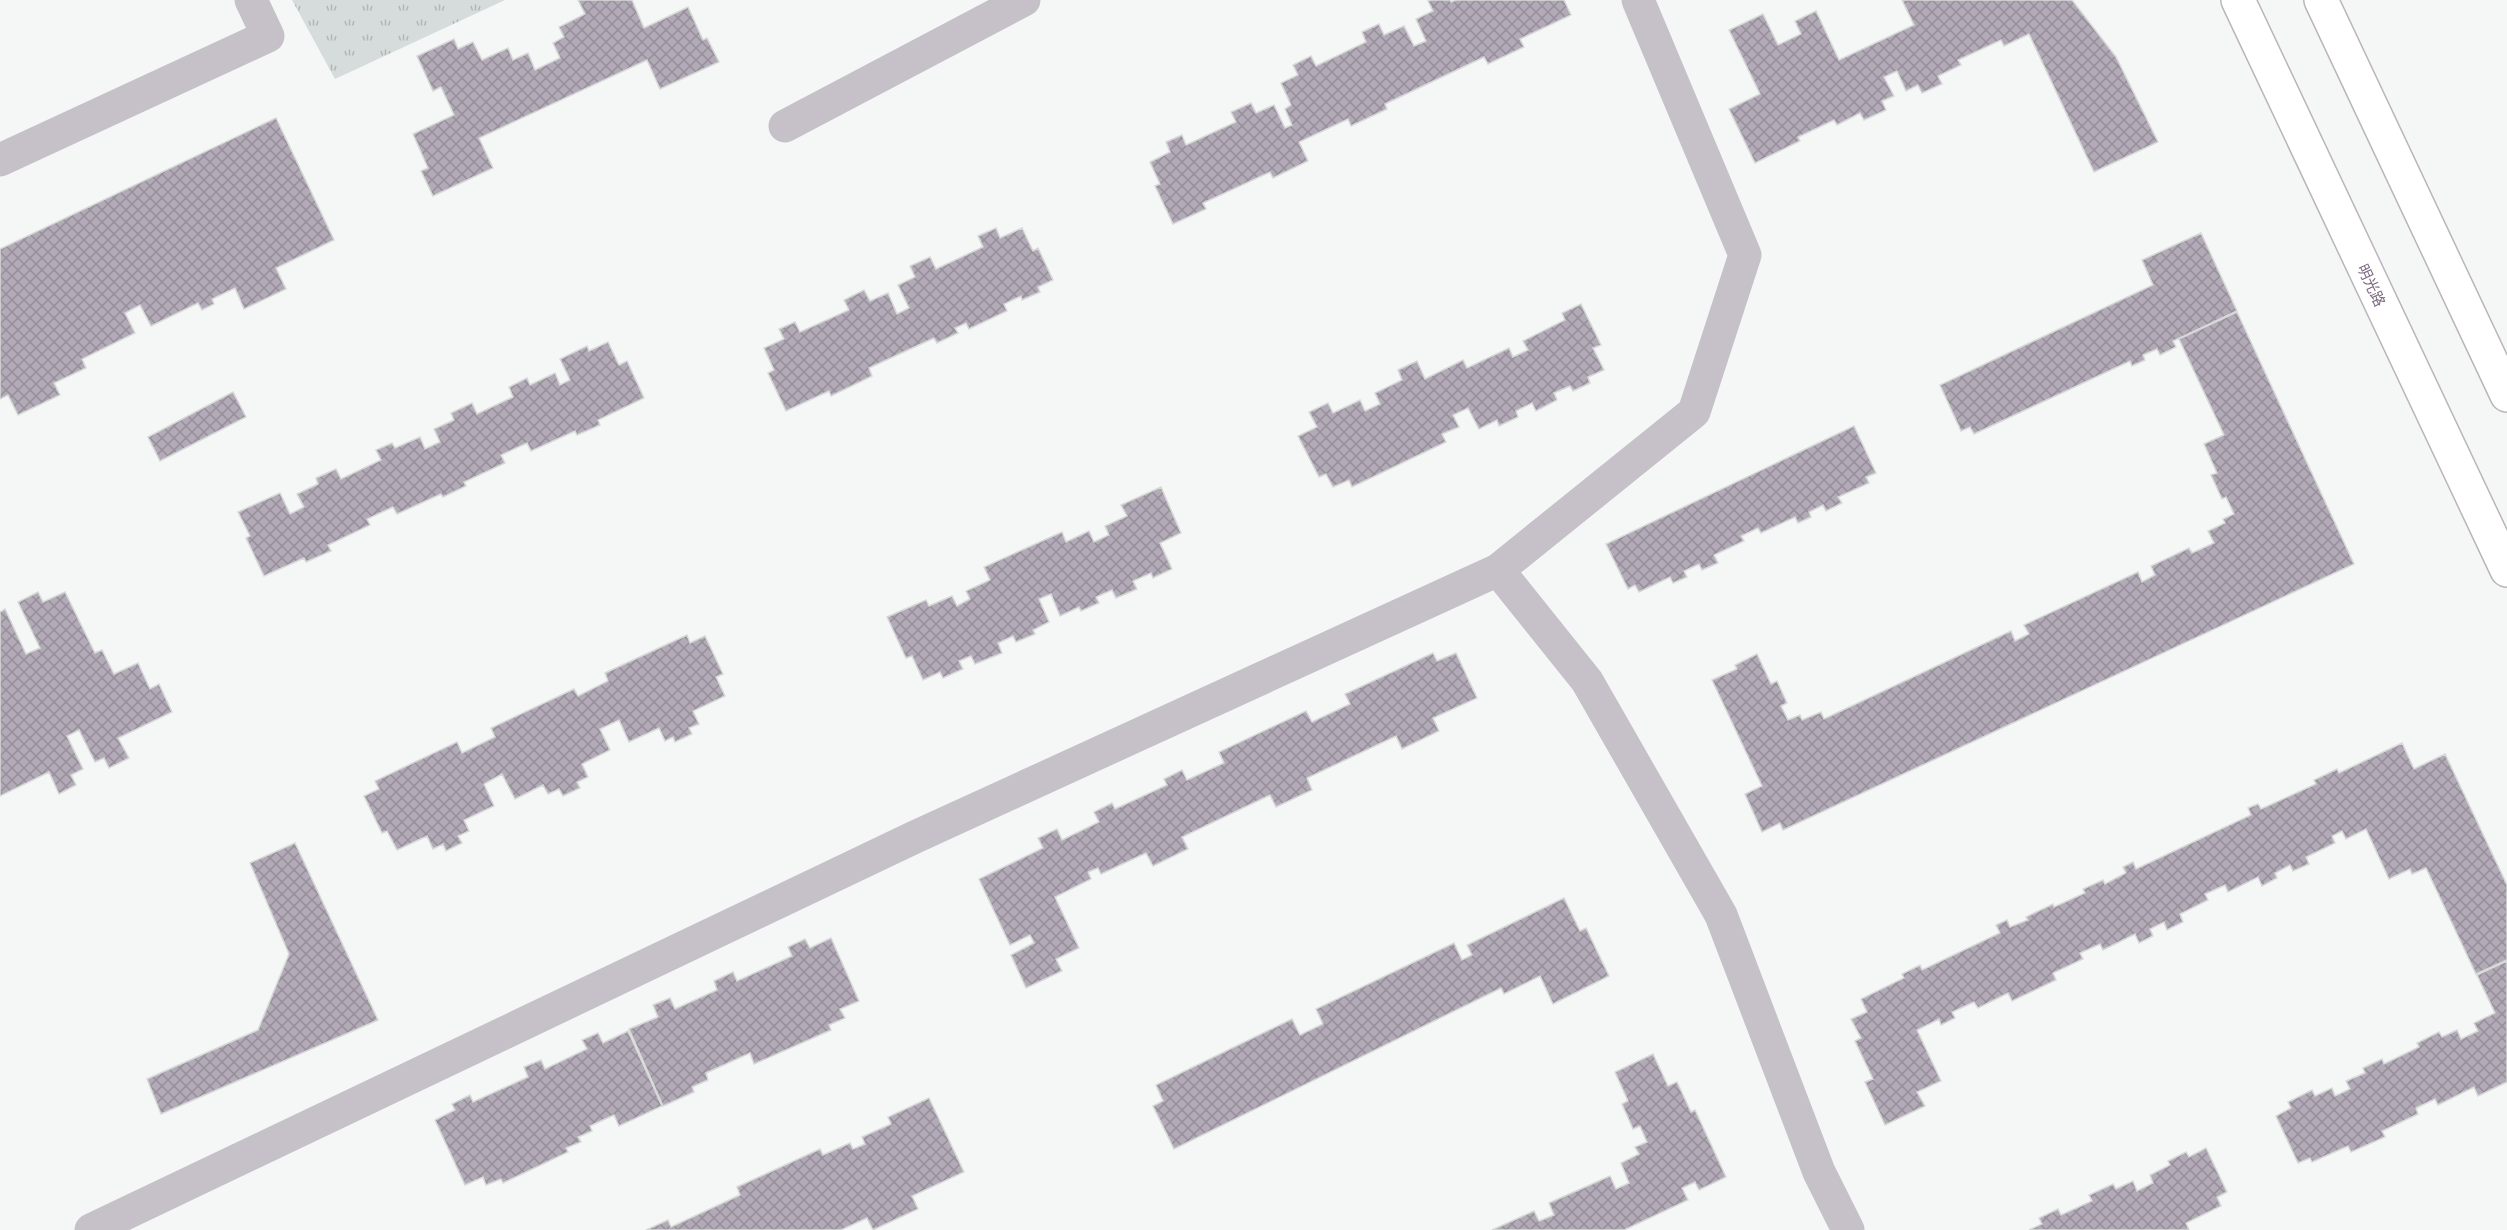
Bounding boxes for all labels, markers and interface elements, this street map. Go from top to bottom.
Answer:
street label: 明光路 [2354,261,2390,309]

